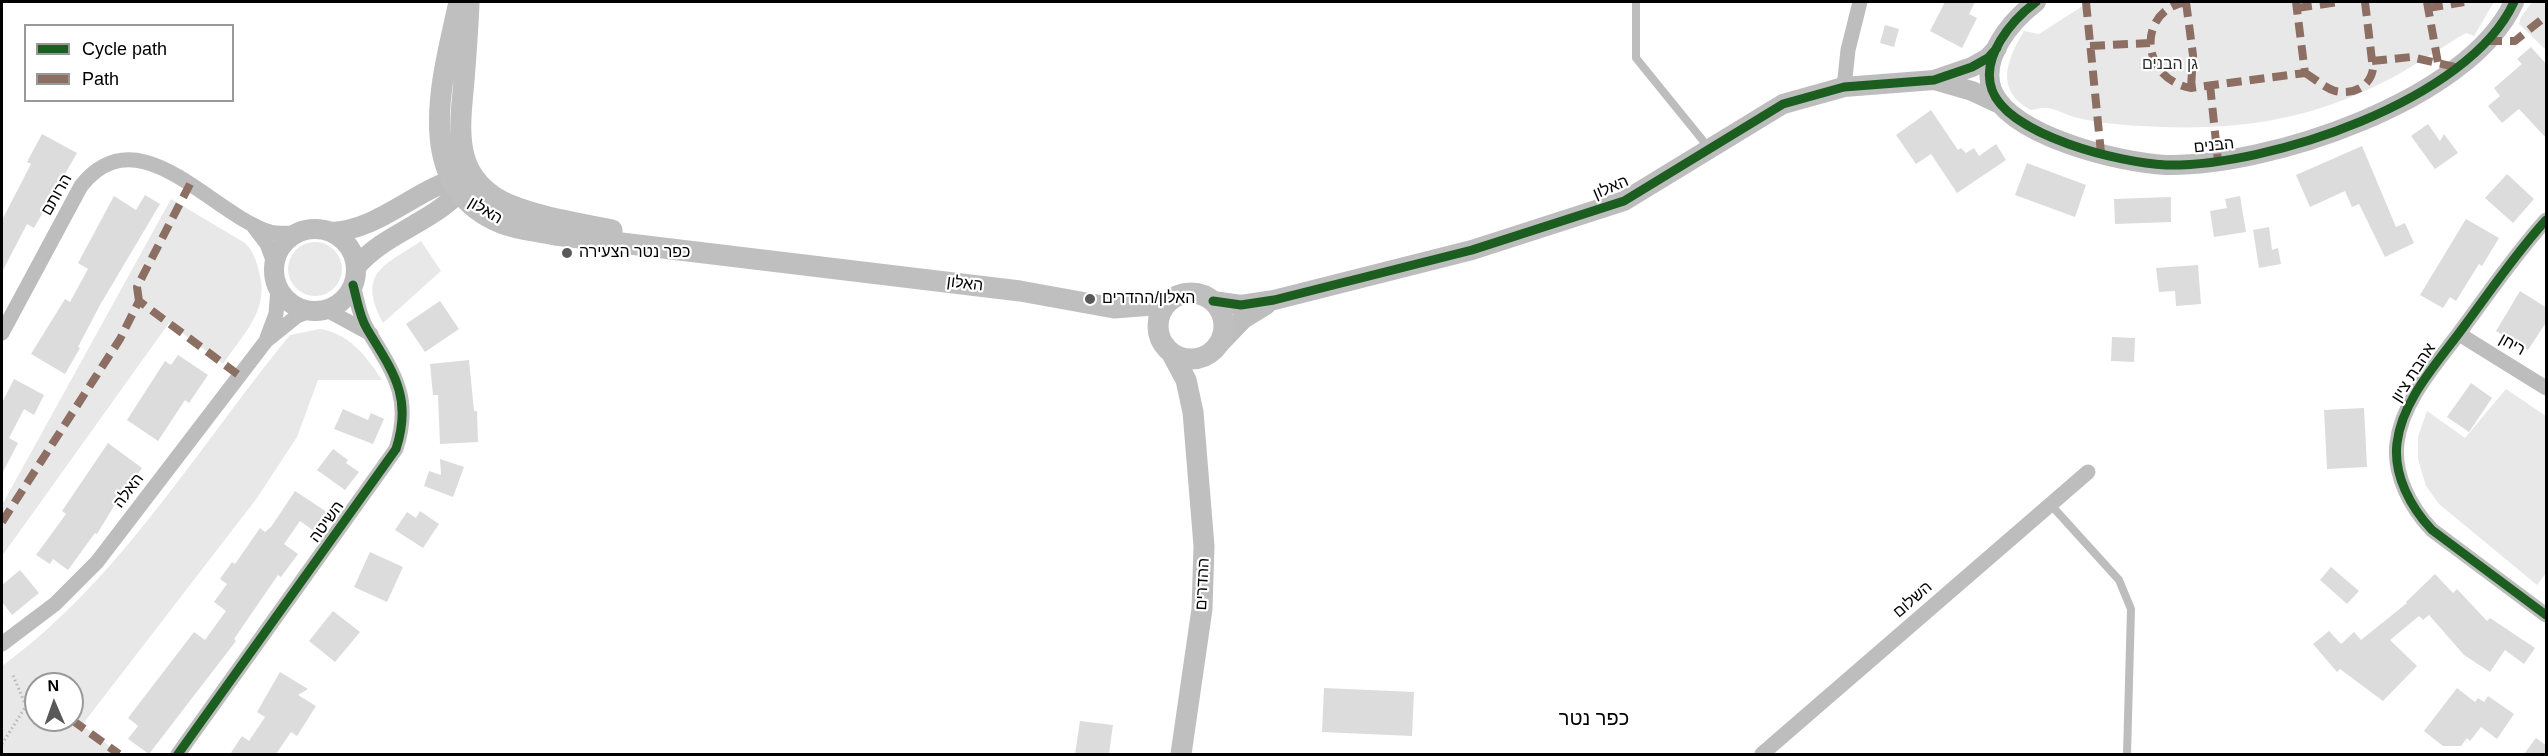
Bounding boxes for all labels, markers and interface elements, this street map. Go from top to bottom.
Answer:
legend [24,24,234,102]
text: Cycle path [82,39,167,59]
park label: גן הבנים [2142,55,2198,75]
text: Path [82,69,119,89]
street label: הבנים [2193,134,2235,158]
street label: הרותם [37,171,77,219]
street label: האלון [1590,172,1632,204]
street label: האלון [464,193,506,229]
place label: כפר נטר הצעירה [579,243,690,263]
marker: כפר נטר הצעירה [560,246,574,260]
street label: האלון [946,272,984,296]
place label: האלון/ההדרים [1102,289,1195,309]
marker: האלון/ההדרים [1083,292,1097,306]
street label: ריחן [2495,330,2529,360]
street label: אהבת ציון [2388,340,2440,406]
street label: האלה [110,470,148,512]
street label: השיטה [306,498,348,546]
street label: ההדרים [1192,557,1214,611]
street label: השלום [1890,578,1936,622]
north arrow [24,672,84,732]
text: N [47,677,59,694]
district label: כפר נטר [1559,707,1629,731]

